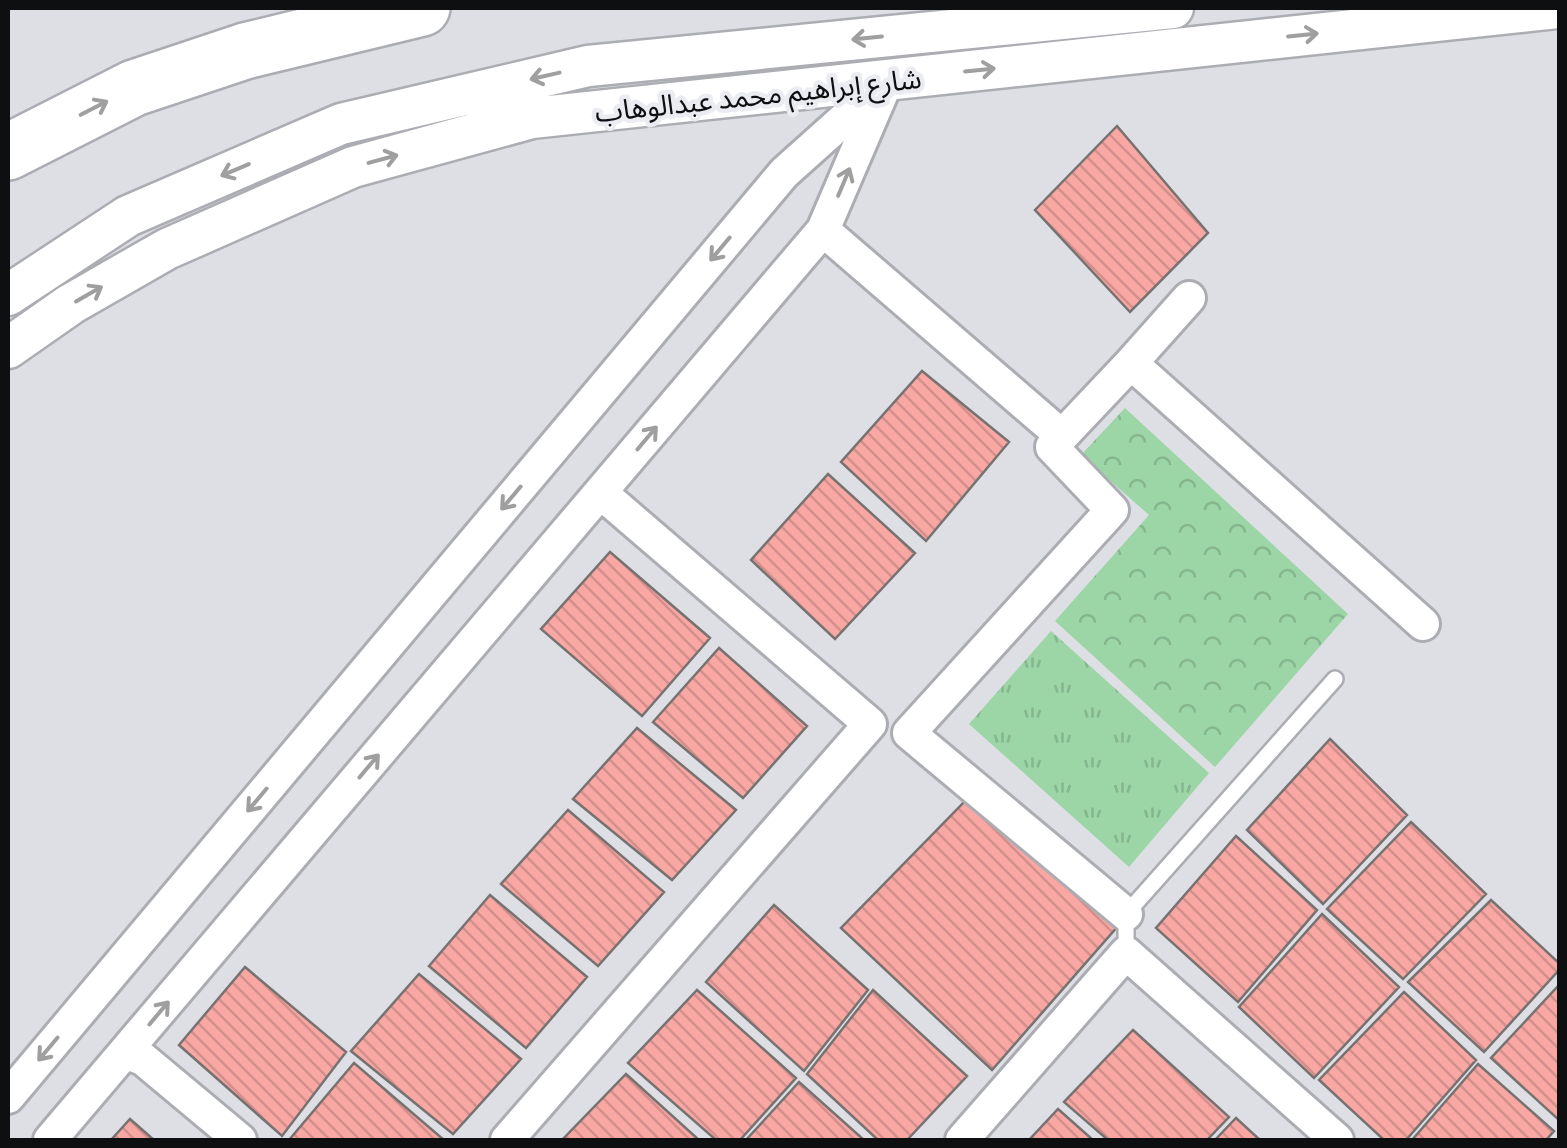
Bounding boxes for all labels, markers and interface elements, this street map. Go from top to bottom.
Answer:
one-way arrow [1287,25,1319,44]
one-way arrow [852,29,884,48]
street label: شارع إبراهيم محمد عبدالوهاب [593,60,924,134]
one-way arrow [964,61,996,80]
one-way arrow [530,68,562,86]
one-way arrow [79,98,109,117]
one-way arrow [367,148,398,167]
one-way arrow [220,162,251,180]
one-way arrow [836,167,854,197]
one-way arrow [709,235,731,261]
one-way arrow [74,284,103,304]
one-way arrow [636,426,659,451]
one-way arrow [500,484,522,510]
one-way arrow [358,753,380,779]
one-way arrow [246,787,268,813]
one-way arrow [147,1001,169,1027]
one-way arrow [37,1036,60,1061]

